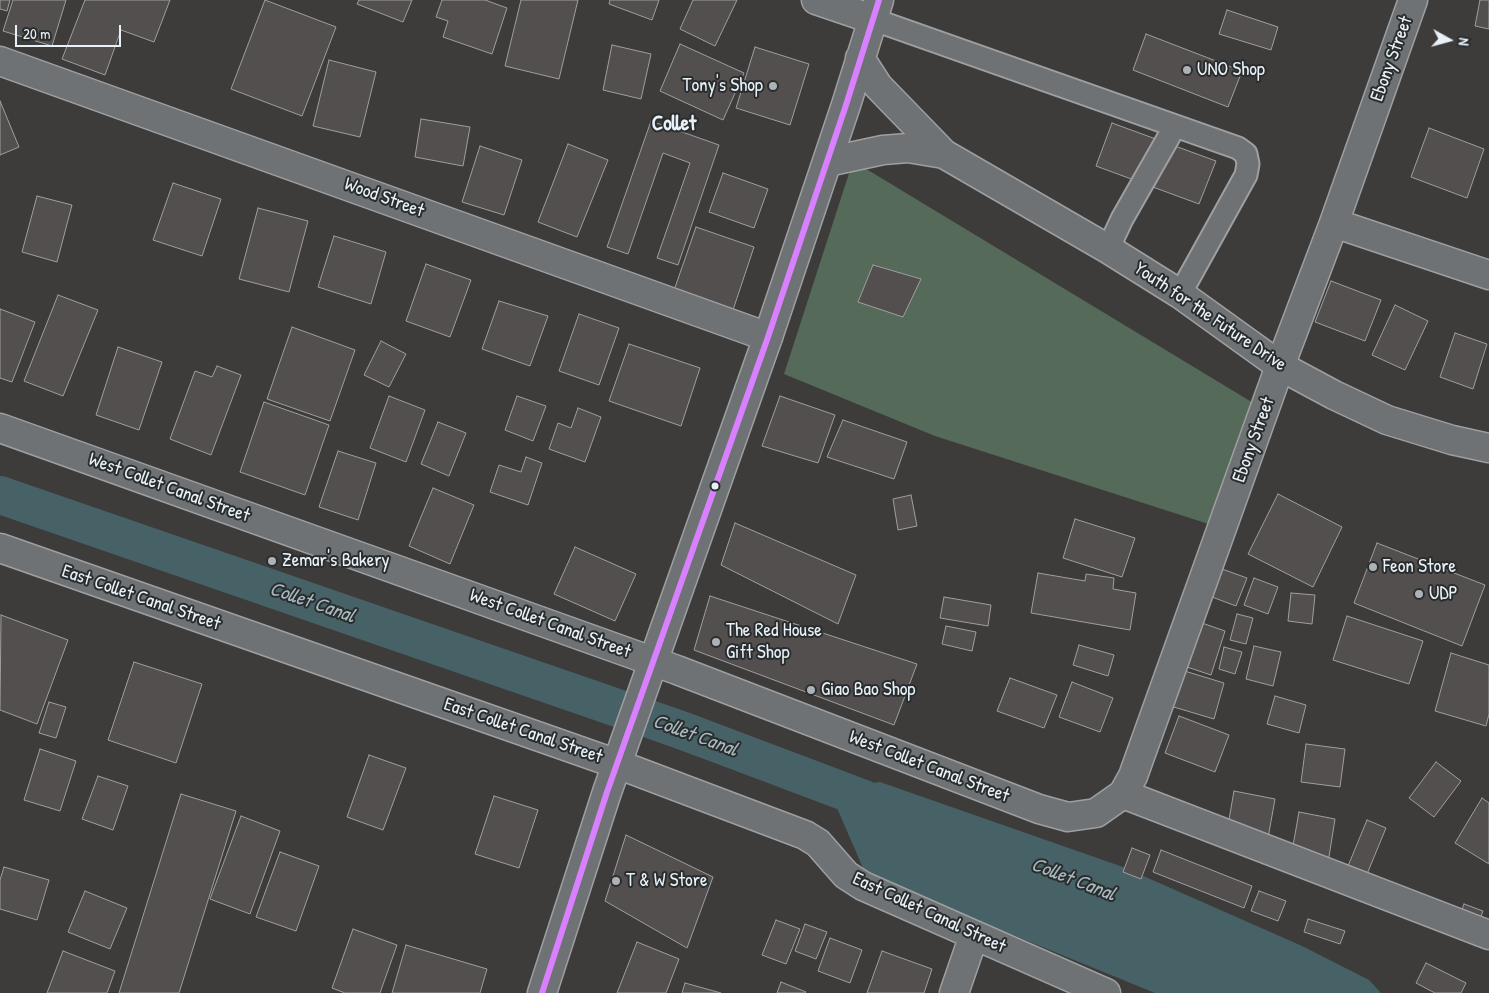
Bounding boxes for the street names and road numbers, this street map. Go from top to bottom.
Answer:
street label: Ebony Street [1366,13,1418,105]
street label: Wood Street [341,173,427,223]
street label: Youth for the Future Drive [1129,257,1291,377]
street label: Ebony Street [1228,394,1280,486]
street label: West Collet Canal Street [85,448,253,528]
street label: East Collet Canal Street [59,560,223,636]
street label: West Collet Canal Street [466,584,634,664]
street label: East Collet Canal Street [441,693,605,769]
street label: West Collet Canal Street [846,726,1012,808]
street label: East Collet Canal Street [849,868,1009,958]

